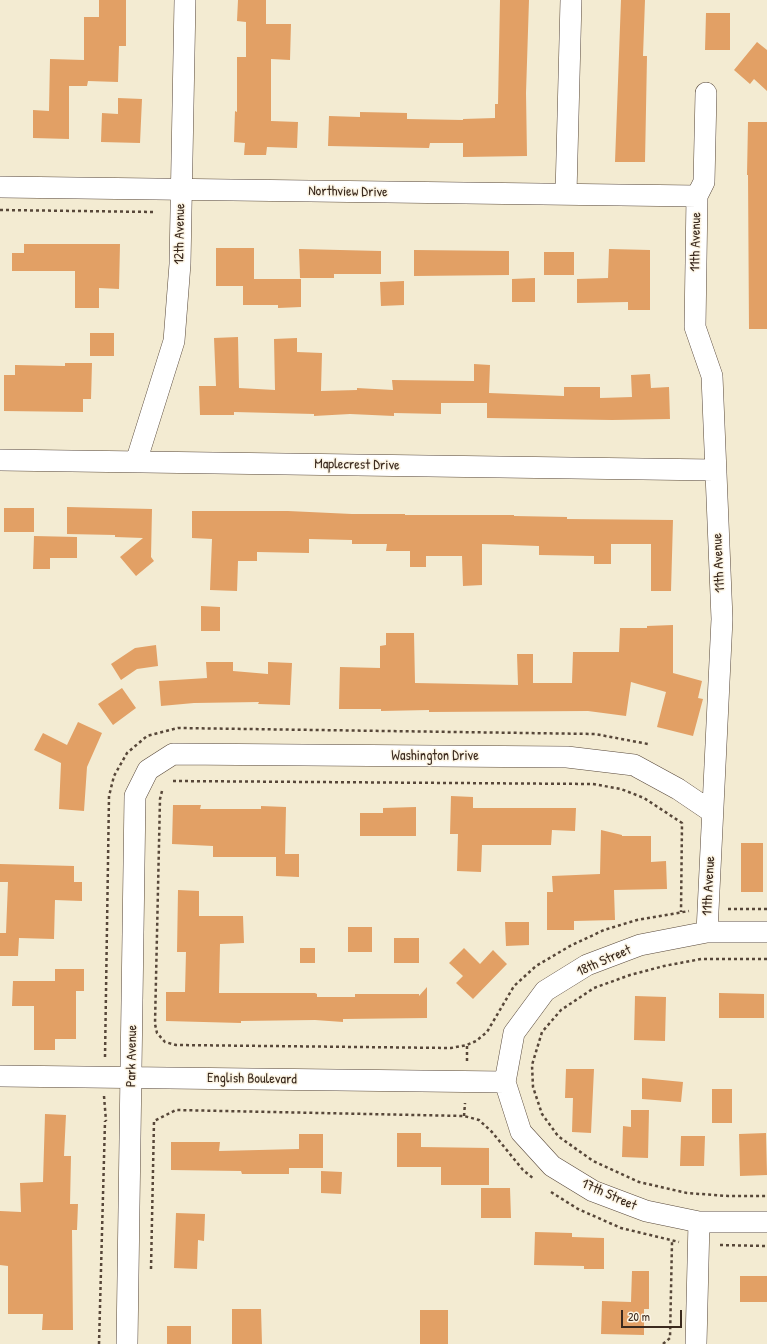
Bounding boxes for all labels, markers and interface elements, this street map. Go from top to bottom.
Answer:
street label: Northview Drive [308,183,388,201]
street label: 12th Avenue [171,203,189,265]
street label: 11th Avenue [687,212,705,272]
street label: Maplecrest Drive [314,456,400,474]
street label: 11th Avenue [709,533,729,593]
street label: Washington Drive [391,748,479,764]
street label: 11th Avenue [699,856,719,916]
street label: 18th Street [574,942,634,980]
street label: Park Avenue [123,1025,141,1087]
street label: English Boulevard [207,1070,297,1088]
street label: 17th Street [579,1175,639,1215]
scale bar [623,1302,684,1328]
text: 20 m [628,1308,650,1325]

